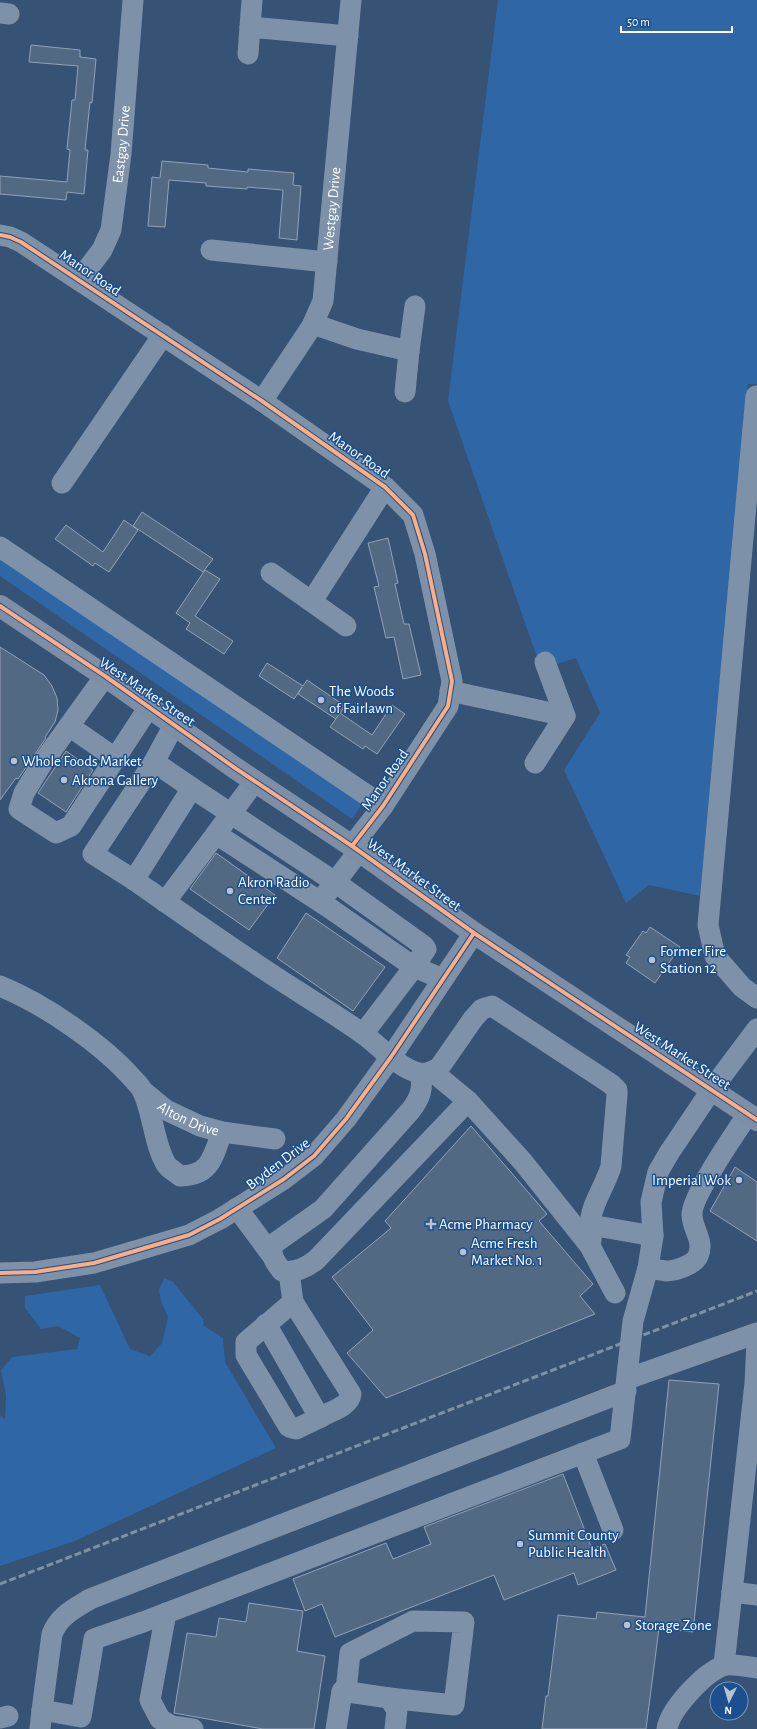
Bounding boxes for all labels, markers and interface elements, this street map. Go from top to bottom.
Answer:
scale bar [621,8,732,34]
text: 50 m [627,16,650,28]
street label: Eastgay Drive [110,105,132,184]
street label: Westgay Drive [320,166,343,251]
street label: Manor Road [57,247,124,299]
street label: Manor Road [326,429,392,482]
street label: West Market Street [96,655,198,730]
place label: The Woods of Fairlawn [329,684,394,716]
marker: The Woods of Fairlawn [316,695,326,705]
street label: Manor Road [359,747,412,813]
place label: Whole Foods Market [22,754,142,769]
marker: Whole Foods Market [9,756,19,766]
place label: Akrona Gallery [72,773,159,788]
marker: Akrona Gallery [59,775,69,785]
street label: West Market Street [364,836,464,914]
place label: Akron Radio Center [238,875,309,907]
marker: Akron Radio Center [225,886,235,896]
place label: Former Fire Station 12 [660,944,726,976]
marker: Former Fire Station 12 [647,955,657,965]
street label: West Market Street [631,1019,733,1093]
street label: Alton Drive [155,1099,221,1138]
street label: Bryden Drive [243,1135,313,1193]
place label: Imperial Wok [652,1173,731,1188]
marker: Imperial Wok [734,1175,744,1185]
place label: Acme Pharmacy [439,1217,533,1232]
marker: Acme Pharmacy [426,1219,436,1229]
place label: Acme Fresh Market No. 1 [471,1236,543,1268]
marker: Acme Fresh Market No. 1 [458,1247,468,1257]
place label: Summit County Public Health [528,1528,619,1560]
marker: Summit County Public Health [515,1539,525,1549]
place label: Storage Zone [635,1618,712,1633]
marker: Storage Zone [622,1620,632,1630]
north arrow [709,1681,749,1721]
text: N [724,1705,732,1716]

